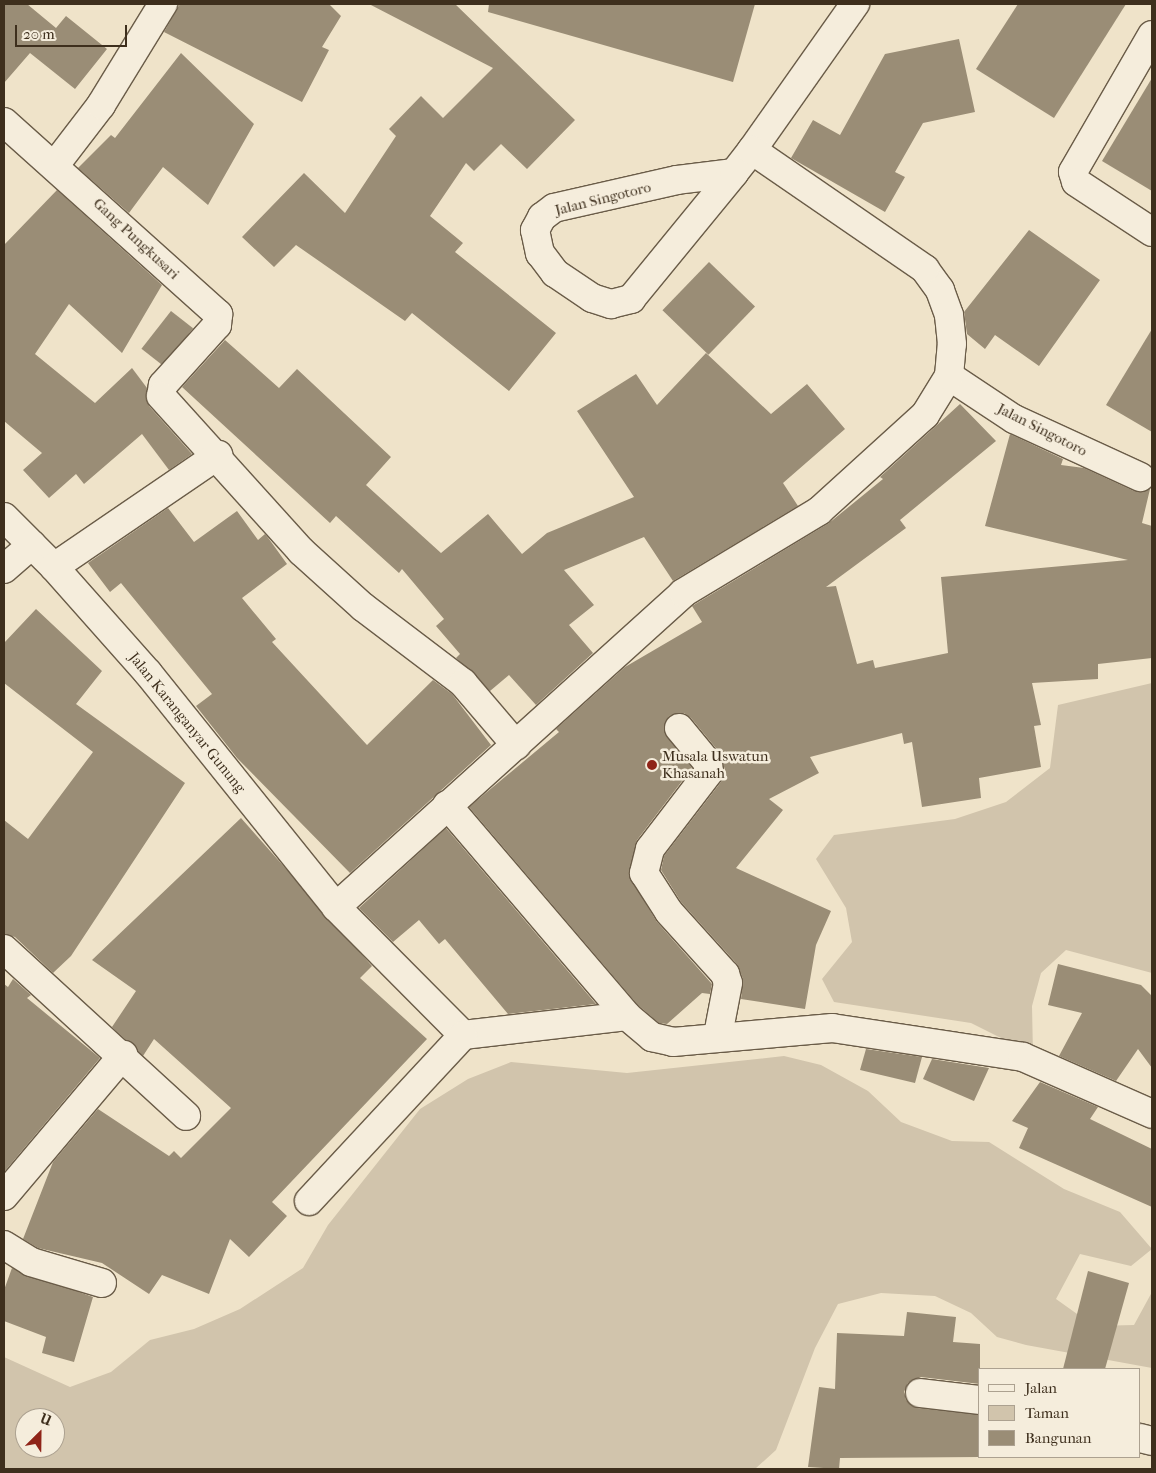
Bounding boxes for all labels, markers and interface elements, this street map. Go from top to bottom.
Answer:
scale bar [18,15,130,47]
text: 20 m [23,25,55,43]
street label: Jalan Singotoro [553,178,653,220]
street label: Gang Pungkusari [89,194,183,284]
street label: Jalan Singotoro [994,400,1090,460]
street label: Jalan Karanganyar Gunung [125,649,249,797]
place label: Musala Uswatun Khasanah [662,747,768,782]
marker: Musala Uswatun Khasanah [646,759,658,771]
legend [978,1368,1141,1458]
text: Jalan [1025,1379,1057,1397]
text: Taman [1025,1404,1069,1422]
north arrow [15,1408,65,1458]
text: U [37,1410,54,1430]
text: Bangunan [1025,1429,1092,1447]

